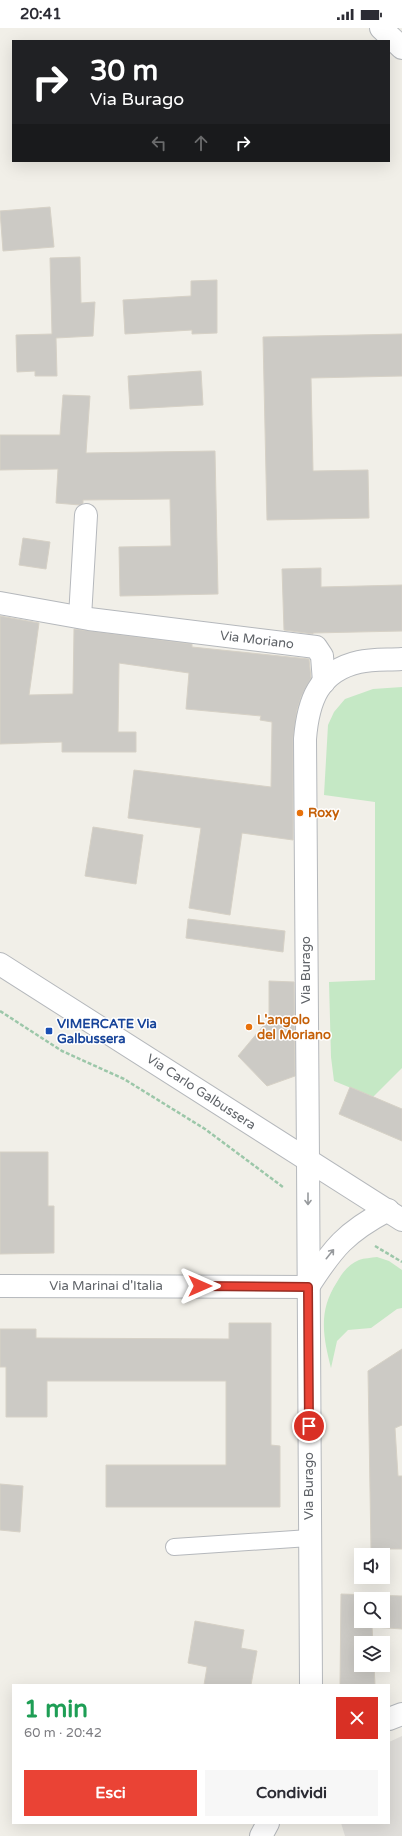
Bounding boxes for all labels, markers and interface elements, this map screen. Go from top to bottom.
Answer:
text: 20:41 [20,5,62,23]
text: 30 m [90,54,158,88]
icon: right [24,56,76,108]
text: Via Burago [90,88,184,110]
icon: left [148,132,170,154]
icon: ahead [190,132,212,154]
icon: right [232,132,254,154]
street label: Via Moriano [219,628,295,652]
place label: Roxy [308,805,339,821]
marker: Roxy [295,808,305,818]
street label: Via Burago [298,936,314,1004]
place label: L'angolo del Moriano [257,1012,331,1043]
place label: VIMERCATE Via Galbussera [57,1016,157,1047]
marker: L'angolo del Moriano [244,1022,254,1032]
marker: VIMERCATE Via Galbussera [44,1026,54,1036]
street label: Via Carlo Galbussera [143,1051,259,1133]
one-way arrow [304,1192,312,1205]
one-way arrow [325,1249,334,1260]
position arrow [179,1265,221,1307]
street label: Via Marinai d'Italia [49,1278,163,1294]
pin [292,1409,326,1443]
icon: arrive [298,1415,320,1437]
street label: Via Burago [301,1452,317,1520]
map controls [354,1548,390,1672]
button: sound [354,1548,390,1584]
button: search [354,1592,390,1628]
button: layers [354,1636,390,1672]
text: 1 min [24,1695,88,1724]
button: close [336,1697,378,1739]
text: 60 m · 20:42 [24,1725,102,1741]
button: Esci [24,1770,197,1816]
button: Condividi [205,1770,378,1816]

